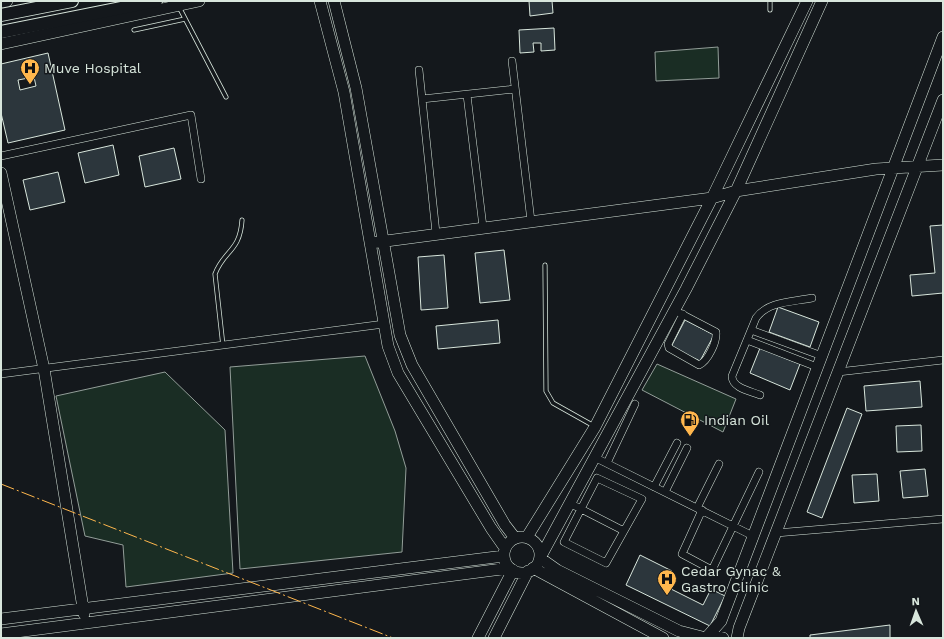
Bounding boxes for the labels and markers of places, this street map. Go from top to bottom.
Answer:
hospital icon: Muve Hospital [19,57,41,85]
place label: Muve Hospital [44,60,142,76]
fuel station icon: Indian Oil [679,409,701,437]
place label: Indian Oil [704,412,770,428]
place label: Cedar Gynac & Gastro Clinic [681,563,781,595]
hospital icon: Cedar Gynac & Gastro Clinic [656,568,678,596]

